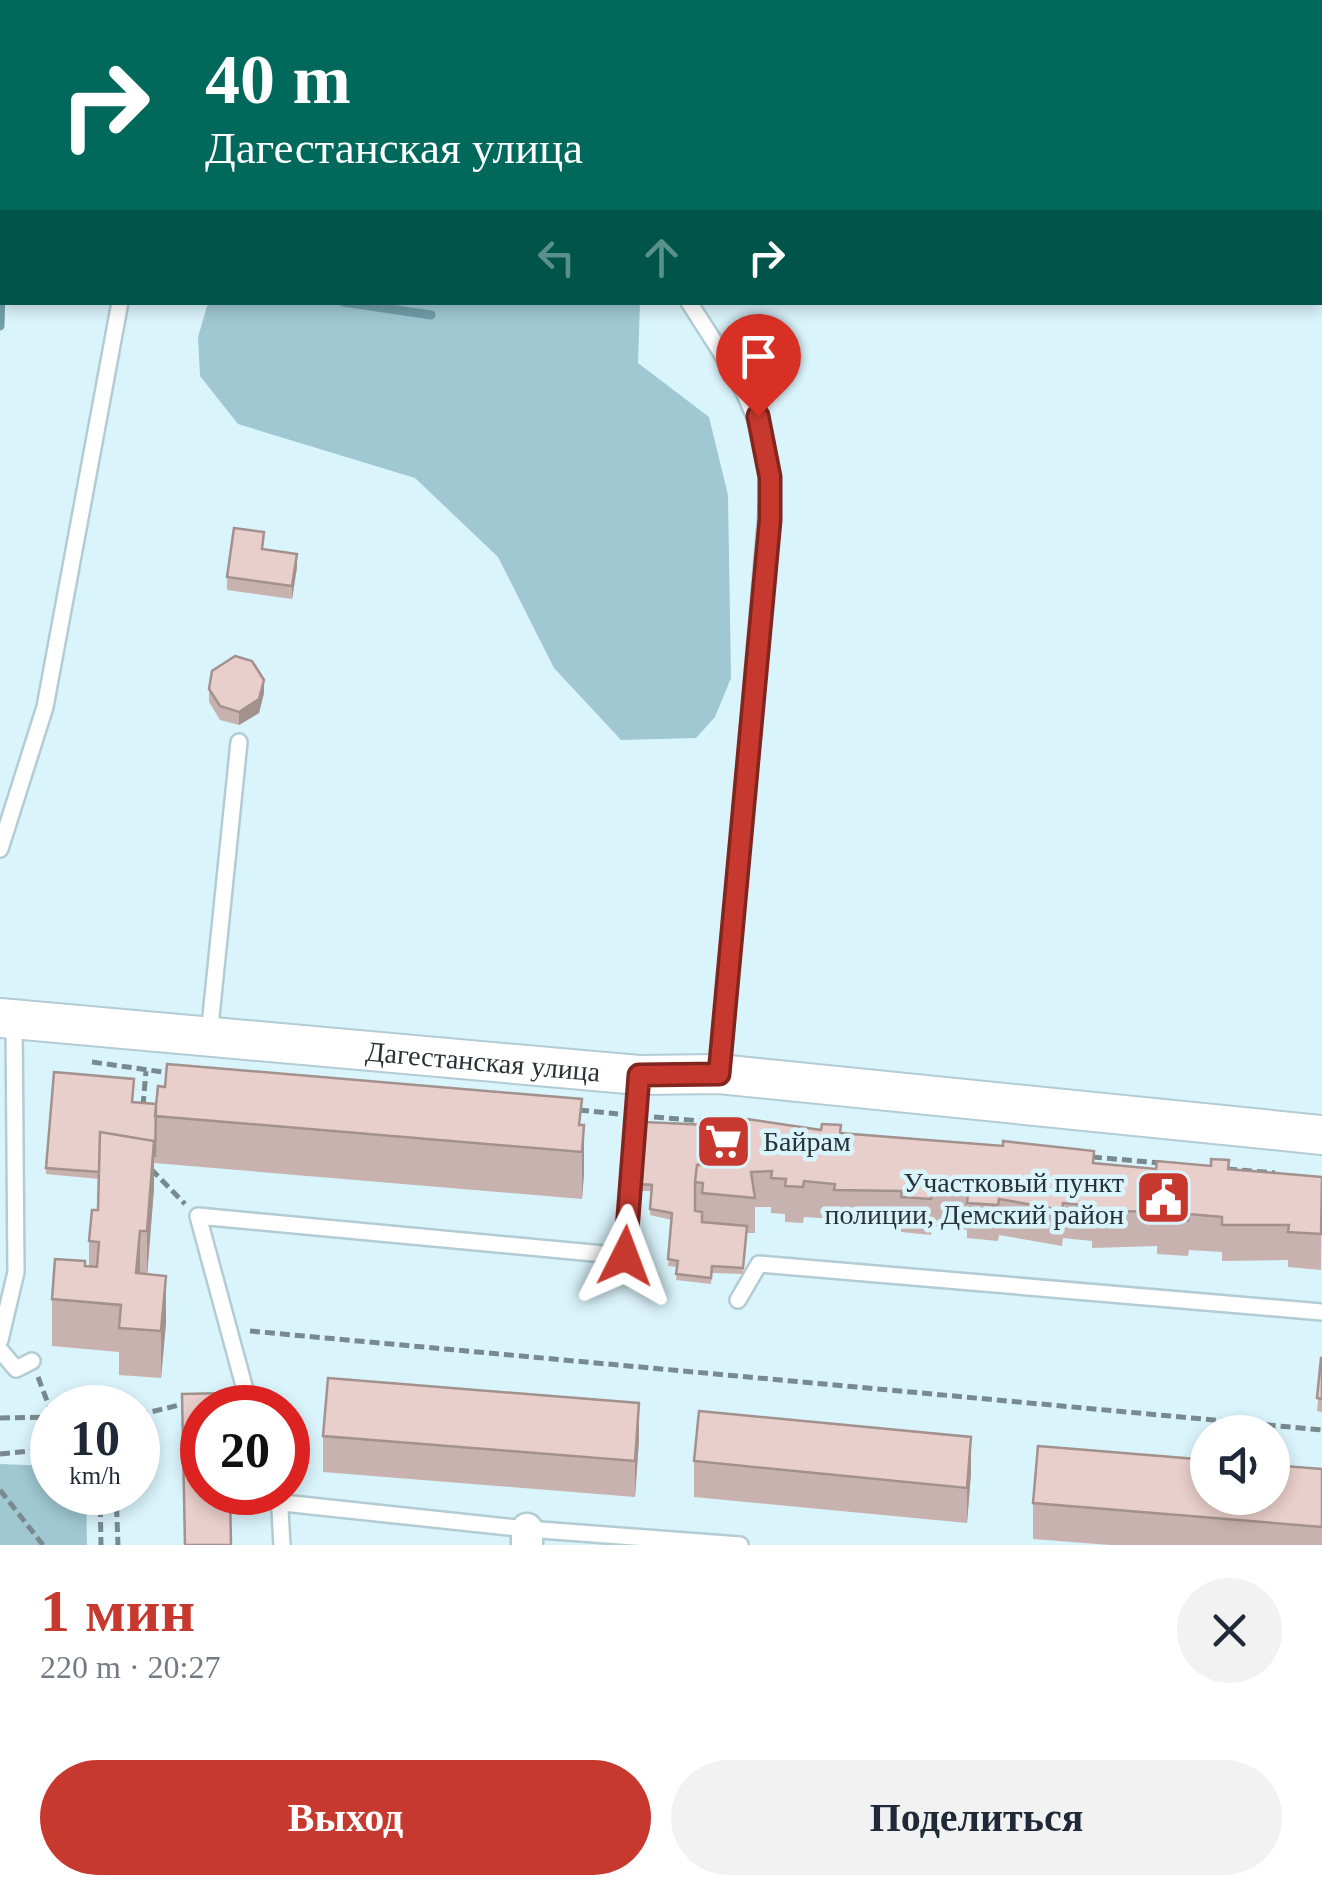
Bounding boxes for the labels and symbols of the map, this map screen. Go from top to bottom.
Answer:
pin [716,314,801,417]
street label: Дагестанская улица [364,1035,602,1087]
supermarket icon: Байрам [694,1111,754,1171]
place label: Байрам [763,1126,851,1157]
place label: Участковый пункт полиции, Демский район [824,1167,1124,1230]
public building icon: Участковый пункт полиции, Демский район [1133,1168,1193,1228]
position arrow [573,1204,677,1308]
speed limit sign: 20 [180,1385,310,1515]

